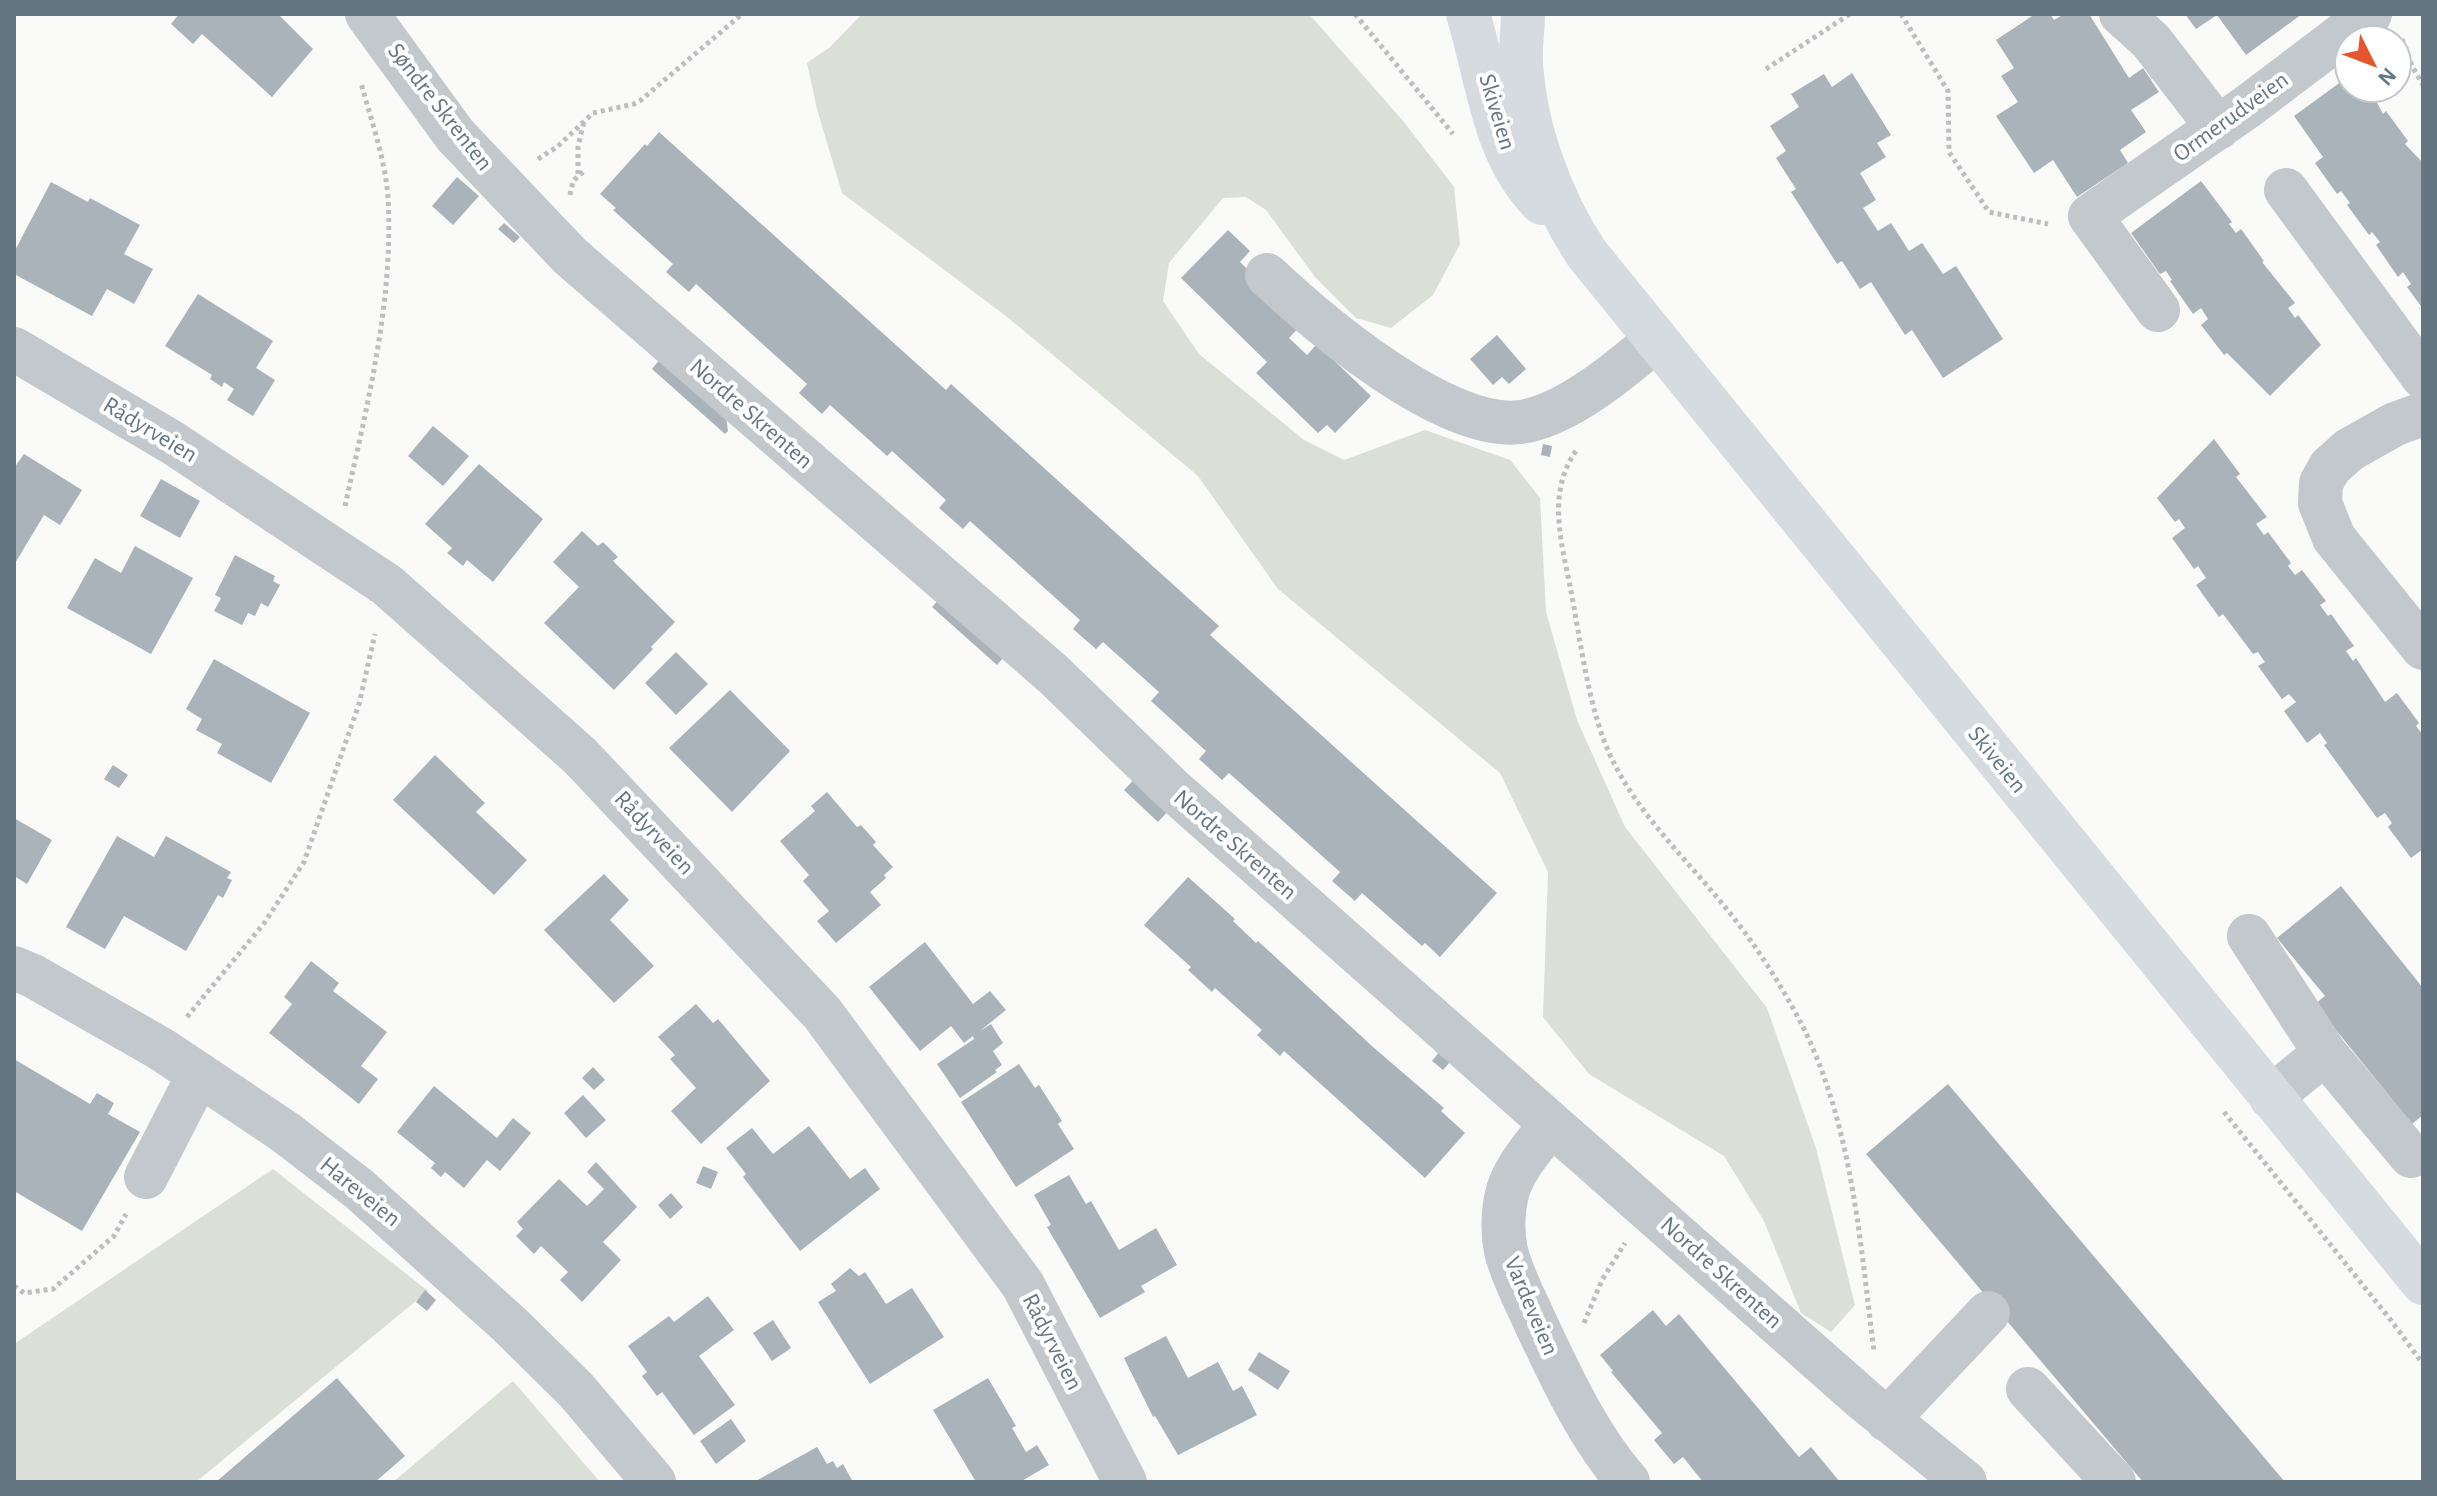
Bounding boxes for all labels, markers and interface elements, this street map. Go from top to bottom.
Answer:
north arrow [2333,24,2413,104]
street label: Søndre Skrenten [383,39,497,175]
text: N [2374,64,2400,90]
street label: Ormerudveien [2169,67,2293,167]
street label: Skiveien [1474,71,1520,153]
street label: Nordre Skrenten [685,354,817,474]
street label: Rådyrveien [99,393,201,467]
street label: Skiveien [1963,722,2031,798]
street label: Nordre Skrenten [1169,785,1301,905]
street label: Rådyrveien [610,787,698,879]
street label: Hareveien [315,1153,405,1231]
street label: Nordre Skrenten [1656,1212,1786,1334]
street label: Vardeveien [1500,1253,1562,1359]
street label: Rådyrveien [1018,1290,1086,1394]

